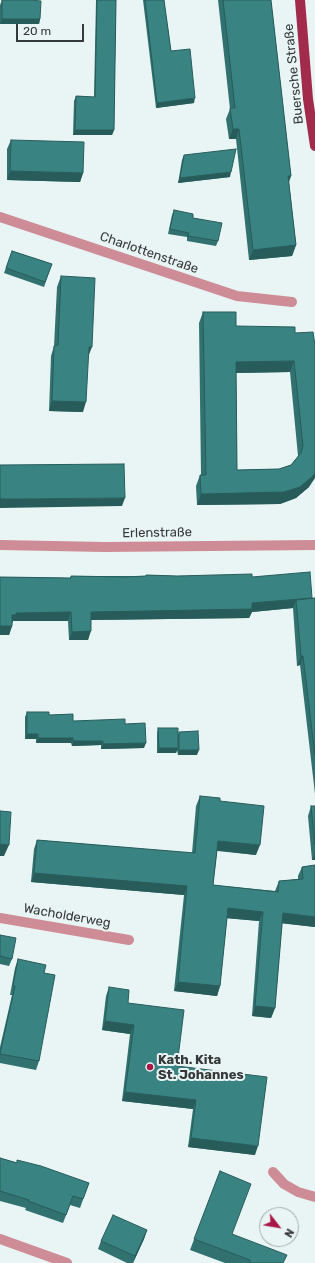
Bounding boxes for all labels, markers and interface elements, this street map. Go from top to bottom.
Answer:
scale bar [18,16,86,42]
street label: Buersche Straße [281,23,307,125]
text: 20 m [23,24,51,38]
street label: Charlottenstraße [98,229,200,277]
street label: Erlenstraße [122,525,192,541]
street label: Wacholderweg [22,901,112,931]
place label: Kath. Kita St. Johannes [158,1052,244,1083]
marker: Kath. Kita St. Johannes [145,1062,155,1072]
north arrow [259,1207,299,1247]
text: N [281,1226,296,1240]

